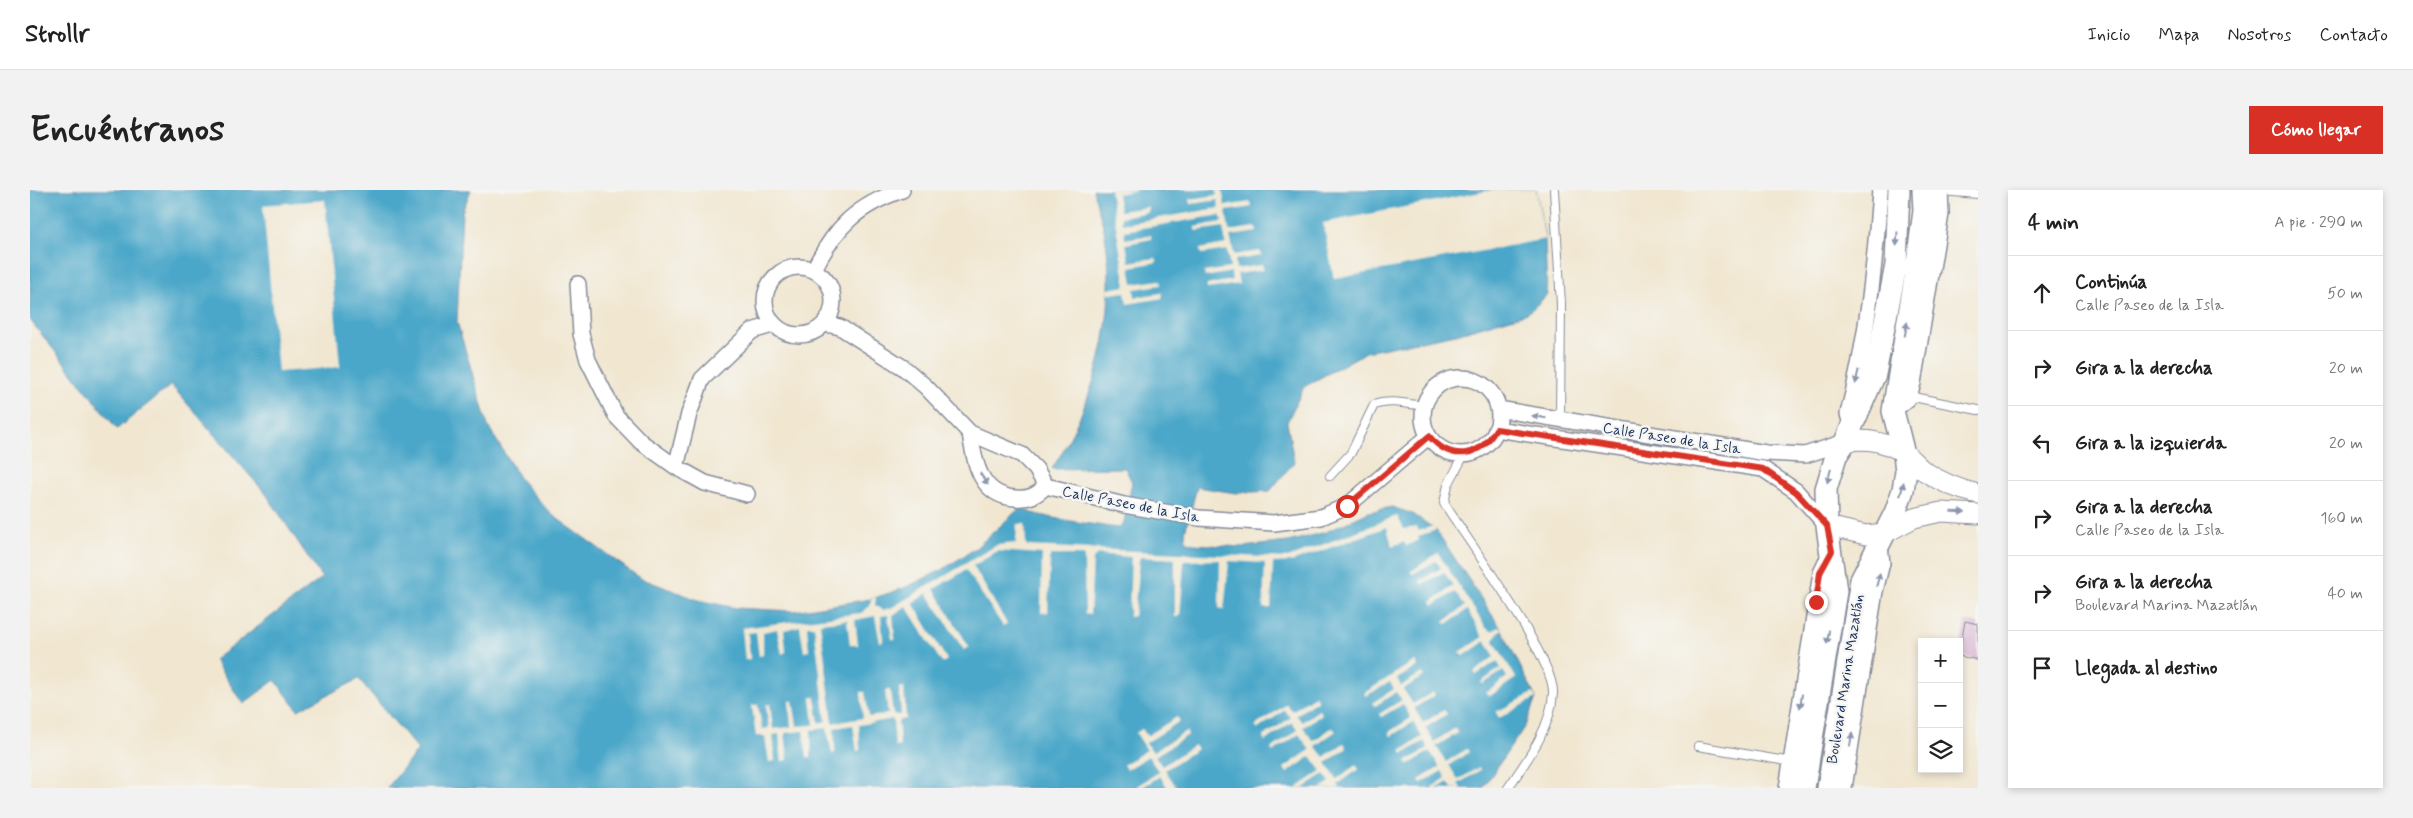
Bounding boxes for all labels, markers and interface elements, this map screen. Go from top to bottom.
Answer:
text: Strollr [25,19,89,50]
text: Inicio [2088,23,2130,47]
text: Mapa [2158,23,2199,47]
text: Nosotros [2227,23,2292,47]
text: Contacto [2320,23,2388,47]
button: Cómo llegar [2249,106,2383,154]
text: Encuéntranos [30,107,225,153]
text: 4 min [2028,209,2079,237]
text: A pie · 290 m [2274,212,2363,233]
one-way arrow [1892,231,1900,247]
text: Continúa [2075,270,2147,295]
icon: ahead [2028,279,2056,307]
text: 50 m [2327,283,2363,304]
text: Calle Paseo de la Isla [2075,295,2224,316]
one-way arrow [1902,321,1910,337]
icon: right [2028,354,2056,382]
text: Gira a la derecha [2075,356,2213,381]
text: 20 m [2329,358,2363,379]
one-way arrow [1853,370,1861,385]
one-way arrow [1530,412,1546,420]
street label: Calle Paseo de la Isla [1601,418,1743,460]
icon: left [2028,429,2056,457]
text: Gira a la izquierda [2075,431,2226,456]
text: 20 m [2329,433,2363,454]
one-way arrow [1824,469,1832,484]
one-way arrow [979,472,989,486]
one-way arrow [1898,481,1906,497]
street label: Calle Paseo de la Isla [1060,482,1202,528]
route start [1336,495,1359,518]
text: Gira a la derecha [2075,495,2213,520]
icon: right [2028,504,2056,532]
one-way arrow [1950,508,1966,516]
text: 160 m [2320,508,2363,529]
text: Calle Paseo de la Isla [2075,520,2224,541]
text: Gira a la derecha [2075,570,2213,595]
one-way arrow [1874,572,1882,587]
icon: right [2028,579,2056,607]
text: 40 m [2327,583,2363,604]
route end [1805,591,1828,614]
street label: Boulevard Marina Mazatlán [1823,593,1869,765]
text: Boulevard Marina Mazatlán [2075,595,2258,616]
one-way arrow [1824,630,1832,646]
map controls [1918,638,1963,773]
button: + [1918,638,1963,683]
icon: arrive [2028,654,2056,682]
text: Llegada al destino [2075,656,2217,681]
button: − [1918,683,1963,728]
one-way arrow [1797,693,1805,709]
button: layers [1918,728,1963,773]
one-way arrow [1848,732,1856,748]

